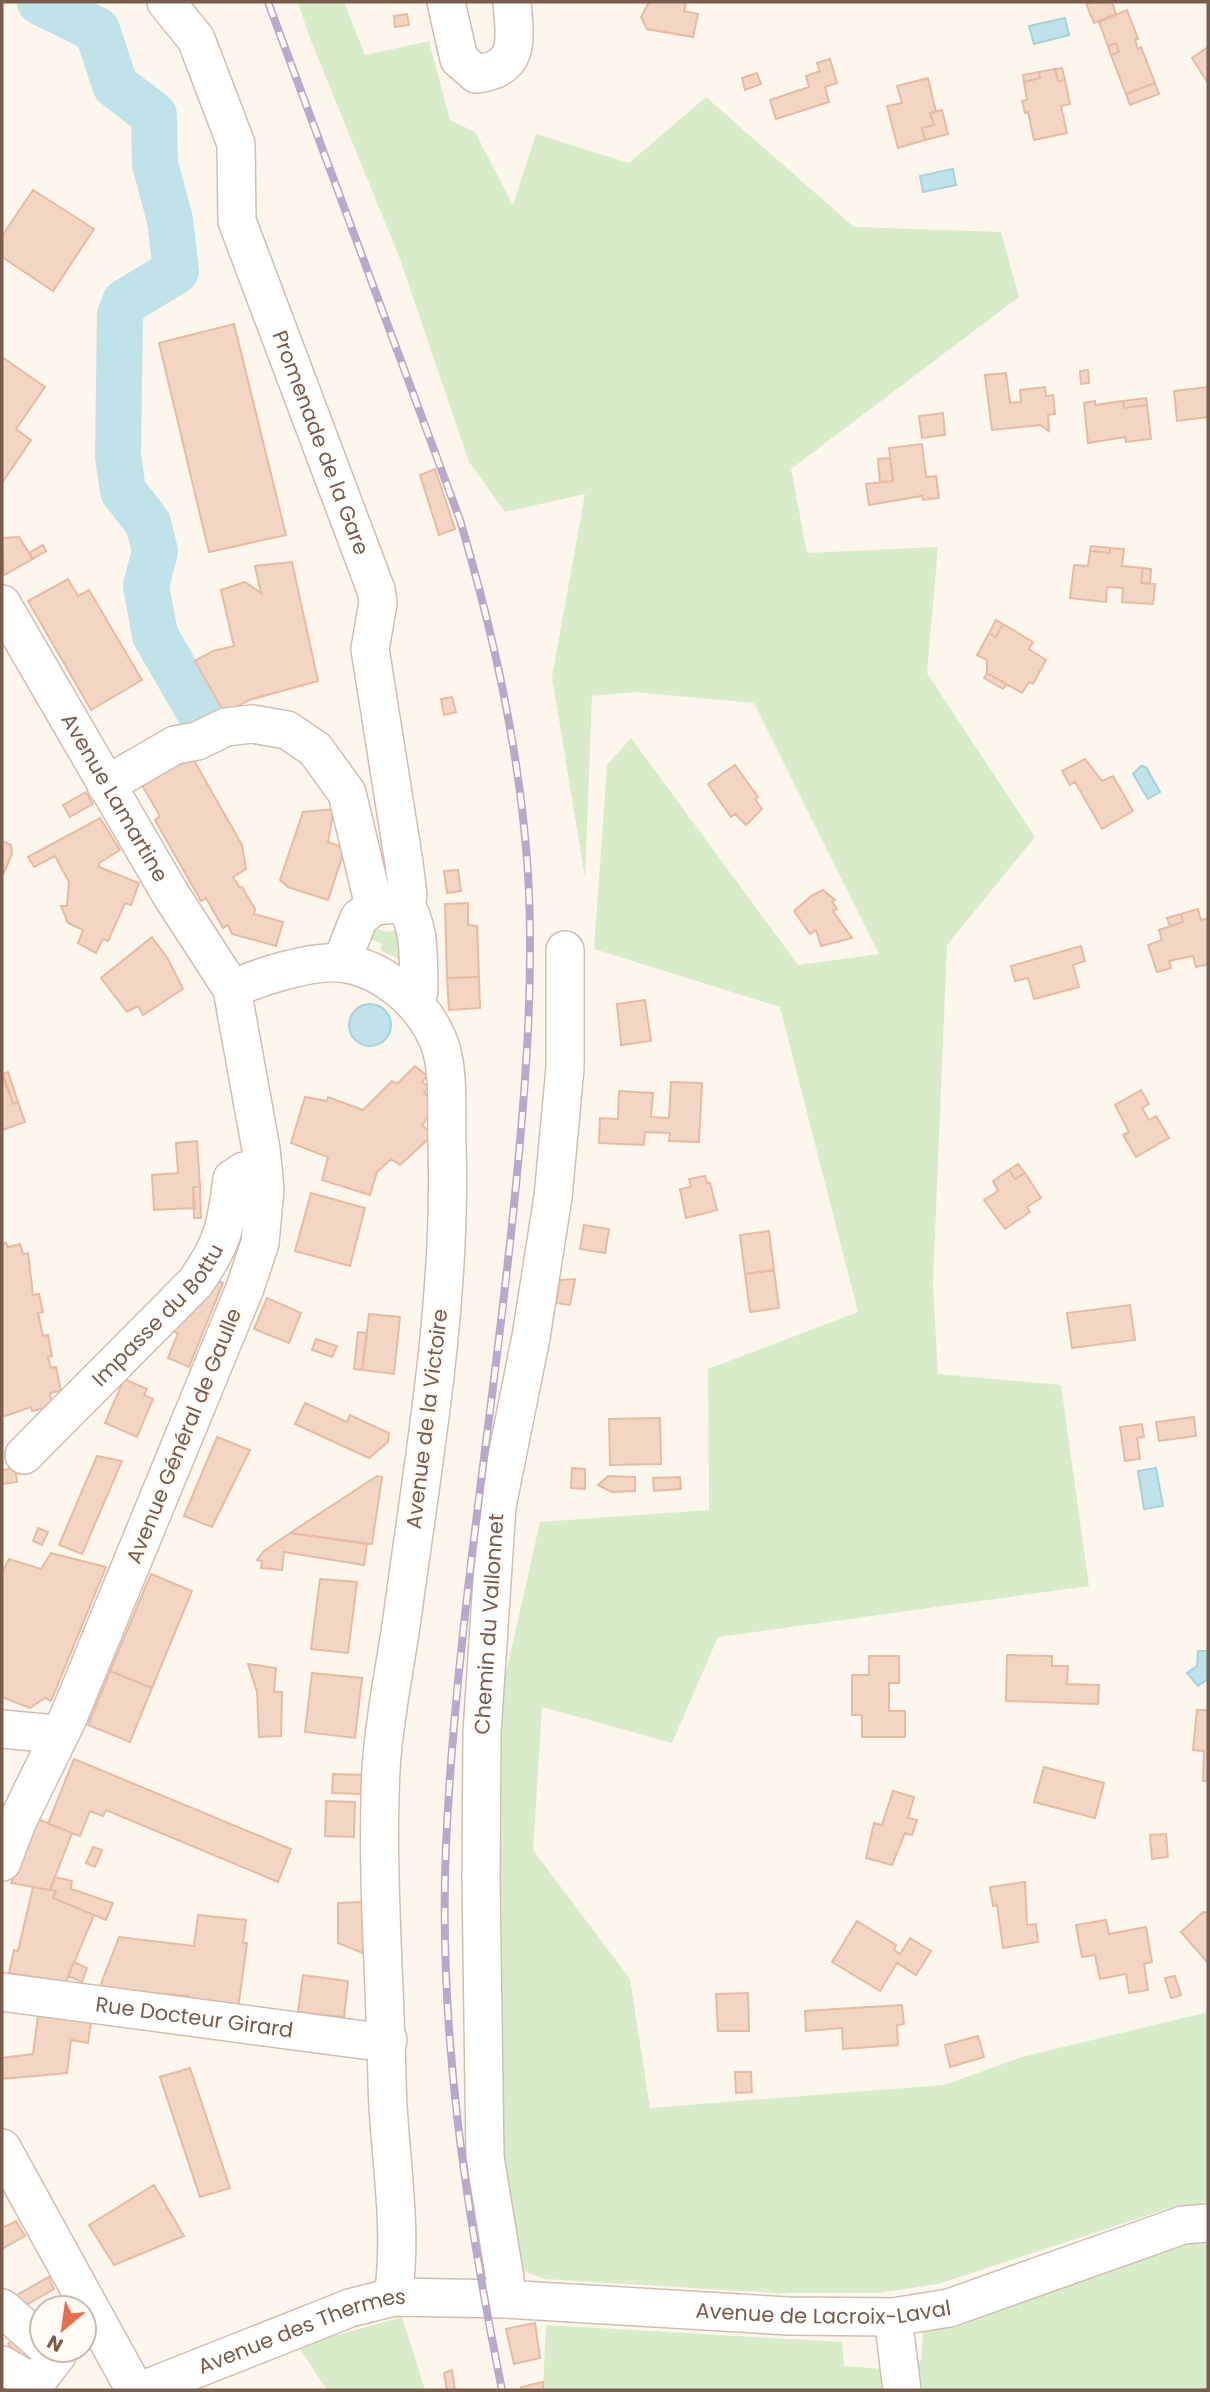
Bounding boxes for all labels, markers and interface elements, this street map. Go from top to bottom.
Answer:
street label: Promenade de la Gare [266,326,377,559]
street label: Avenue Lamartine [54,708,175,887]
street label: Impasse du Bottu [85,1239,230,1393]
street label: Avenue Général de Gaulle [119,1304,248,1568]
street label: Avenue de la Victoire [399,1307,454,1531]
street label: Chemin du Vallonnet [467,1512,510,1735]
street label: Rue Docteur Girard [94,1990,295,2045]
street label: Avenue des Thermes [193,2282,406,2381]
street label: Avenue de Lacroix-Laval [695,2293,953,2331]
north arrow [28,2294,98,2364]
text: N [42,2328,68,2359]

